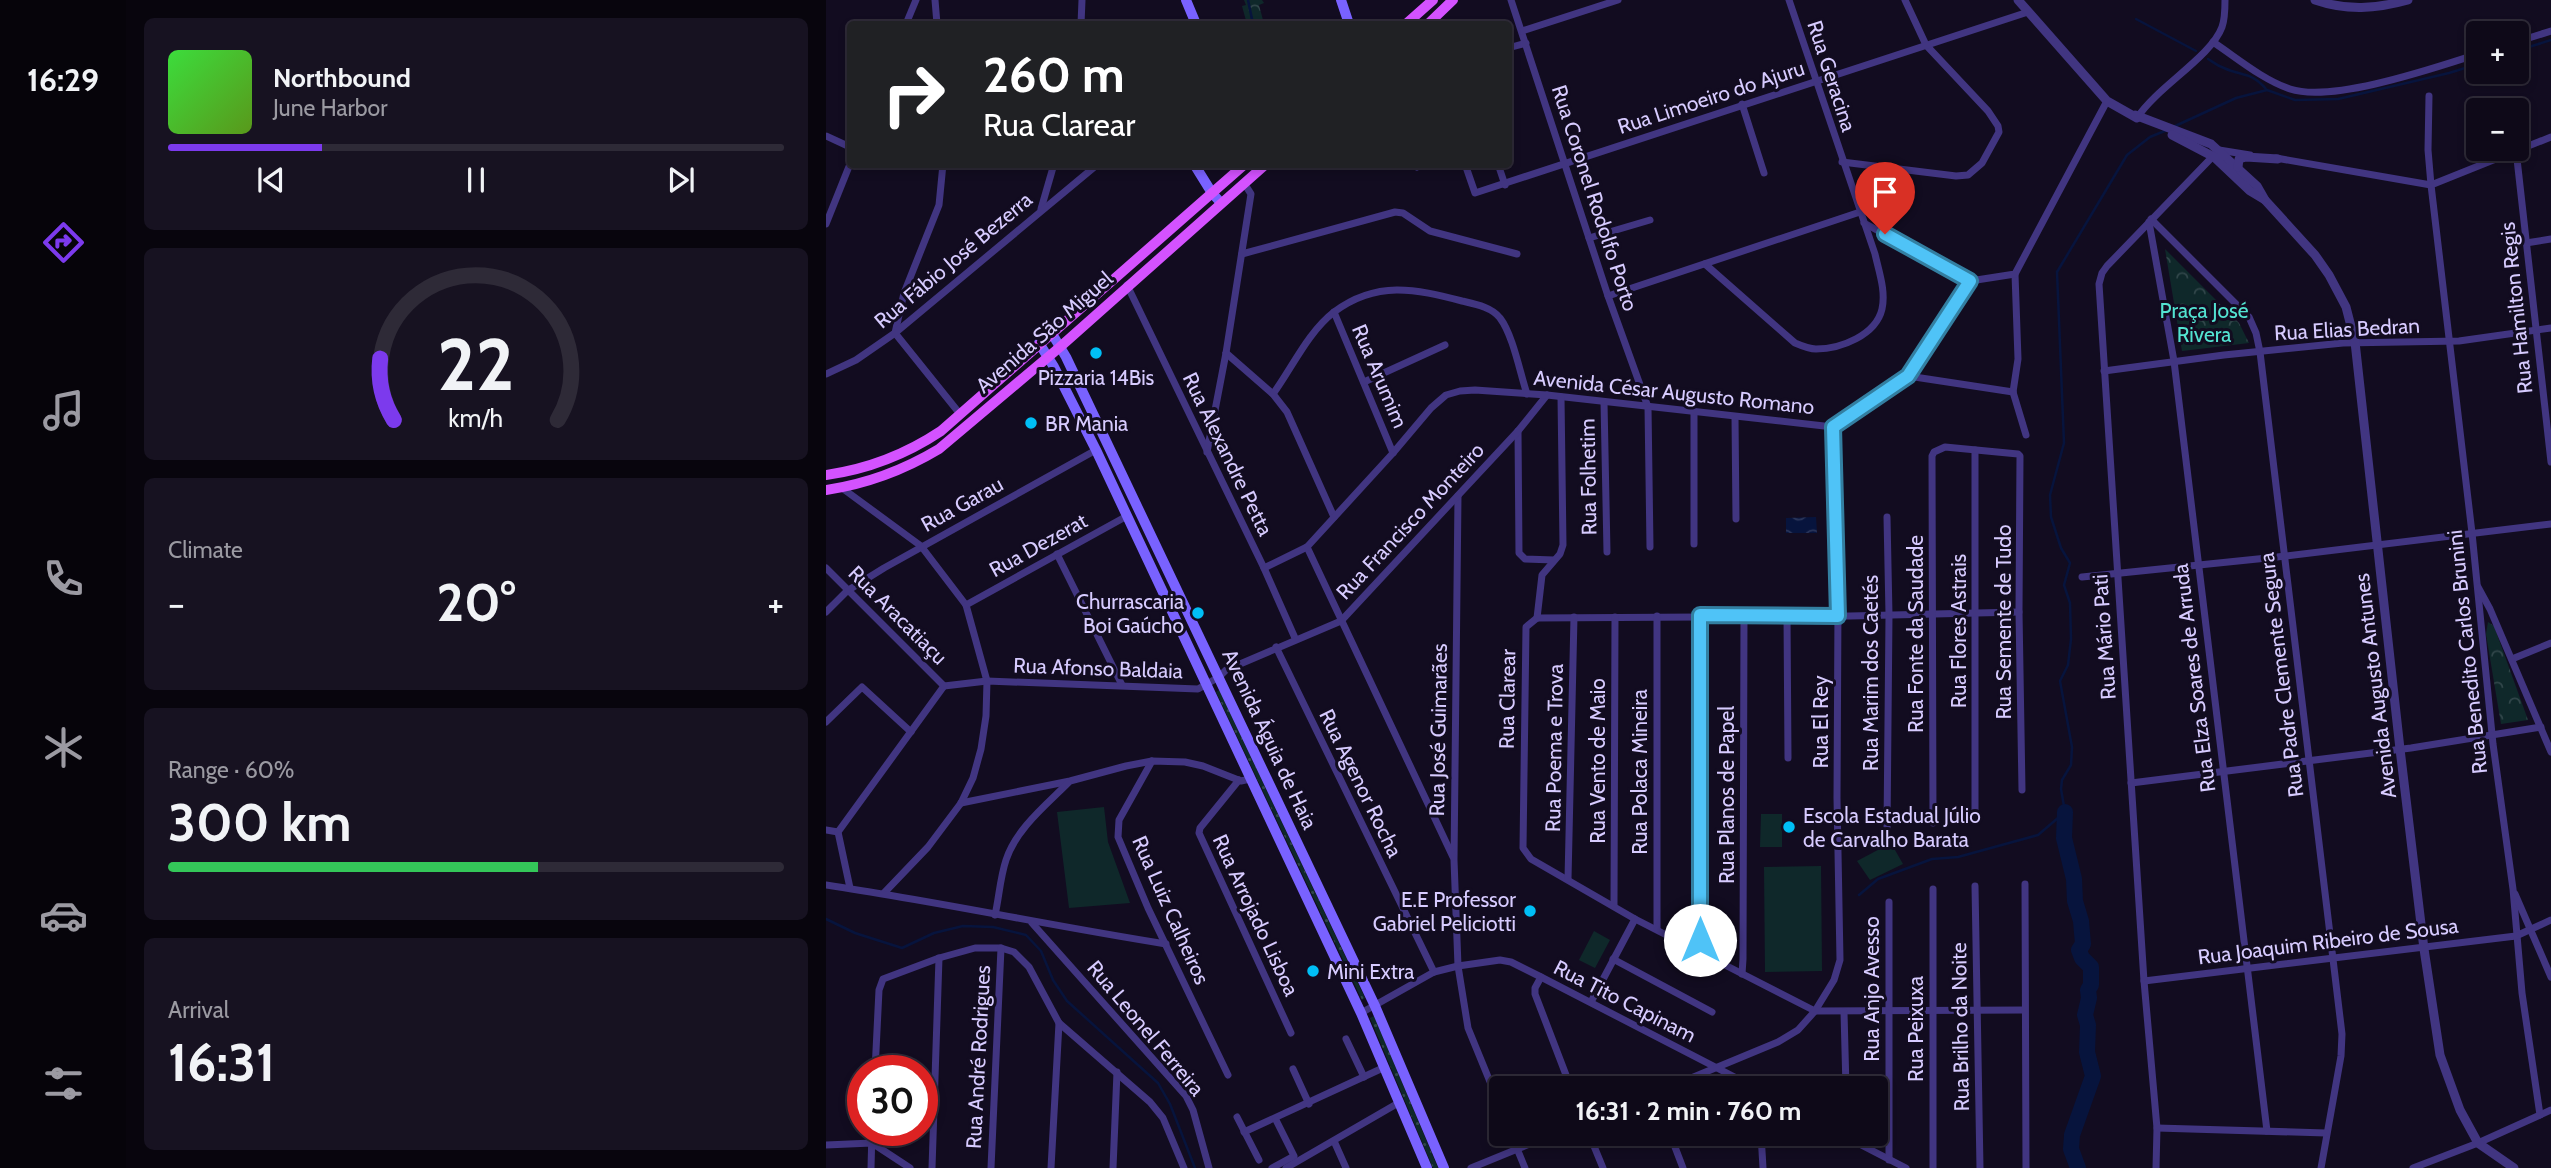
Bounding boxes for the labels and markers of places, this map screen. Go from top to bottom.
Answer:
pin [1855,162,1915,234]
marker: Pizzaria 14Bis [1088,345,1104,361]
place label: Pizzaria 14Bis [1038,365,1155,390]
place label: BR Mania [1045,411,1128,436]
marker: BR Mania [1023,415,1039,431]
place label: Churrascaria Boi Gaúcho [1076,589,1184,638]
marker: Churrascaria Boi Gaúcho [1190,605,1206,621]
place label: Escola Estadual Júlio de Carvalho Barata [1803,803,1981,852]
marker: Escola Estadual Júlio de Carvalho Barata [1781,819,1797,835]
place label: E.E Professor Gabriel Peliciotti [1373,887,1516,936]
marker: E.E Professor Gabriel Peliciotti [1522,903,1538,919]
place label: Mini Extra [1327,959,1414,984]
marker: Mini Extra [1305,963,1321,979]

